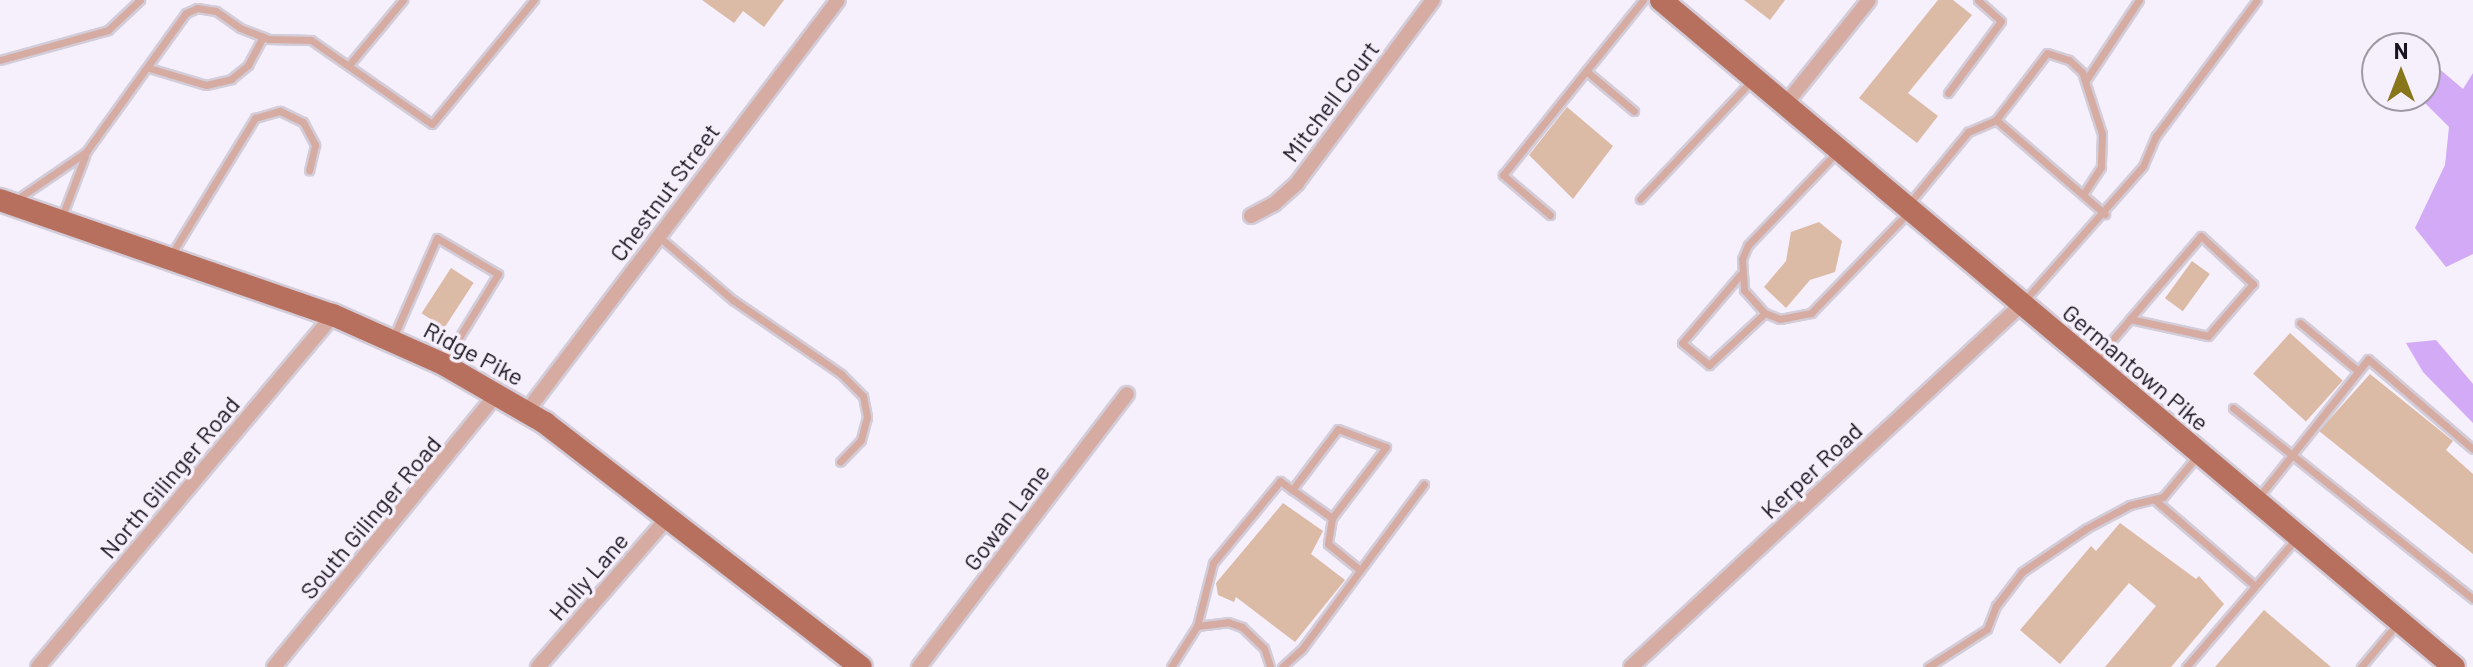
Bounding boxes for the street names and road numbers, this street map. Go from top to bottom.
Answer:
street label: Mitchell Court [1275,35,1385,167]
street label: Chestnut Street [603,117,725,267]
street label: Germantown Pike [2057,297,2215,437]
street label: Ridge Pike [419,315,529,391]
street label: North Gilinger Road [93,390,245,564]
street label: Kerper Road [1754,416,1868,524]
street label: South Gilinger Road [293,430,447,604]
street label: Gowan Lane [957,458,1055,576]
street label: Holly Lane [542,526,634,626]

